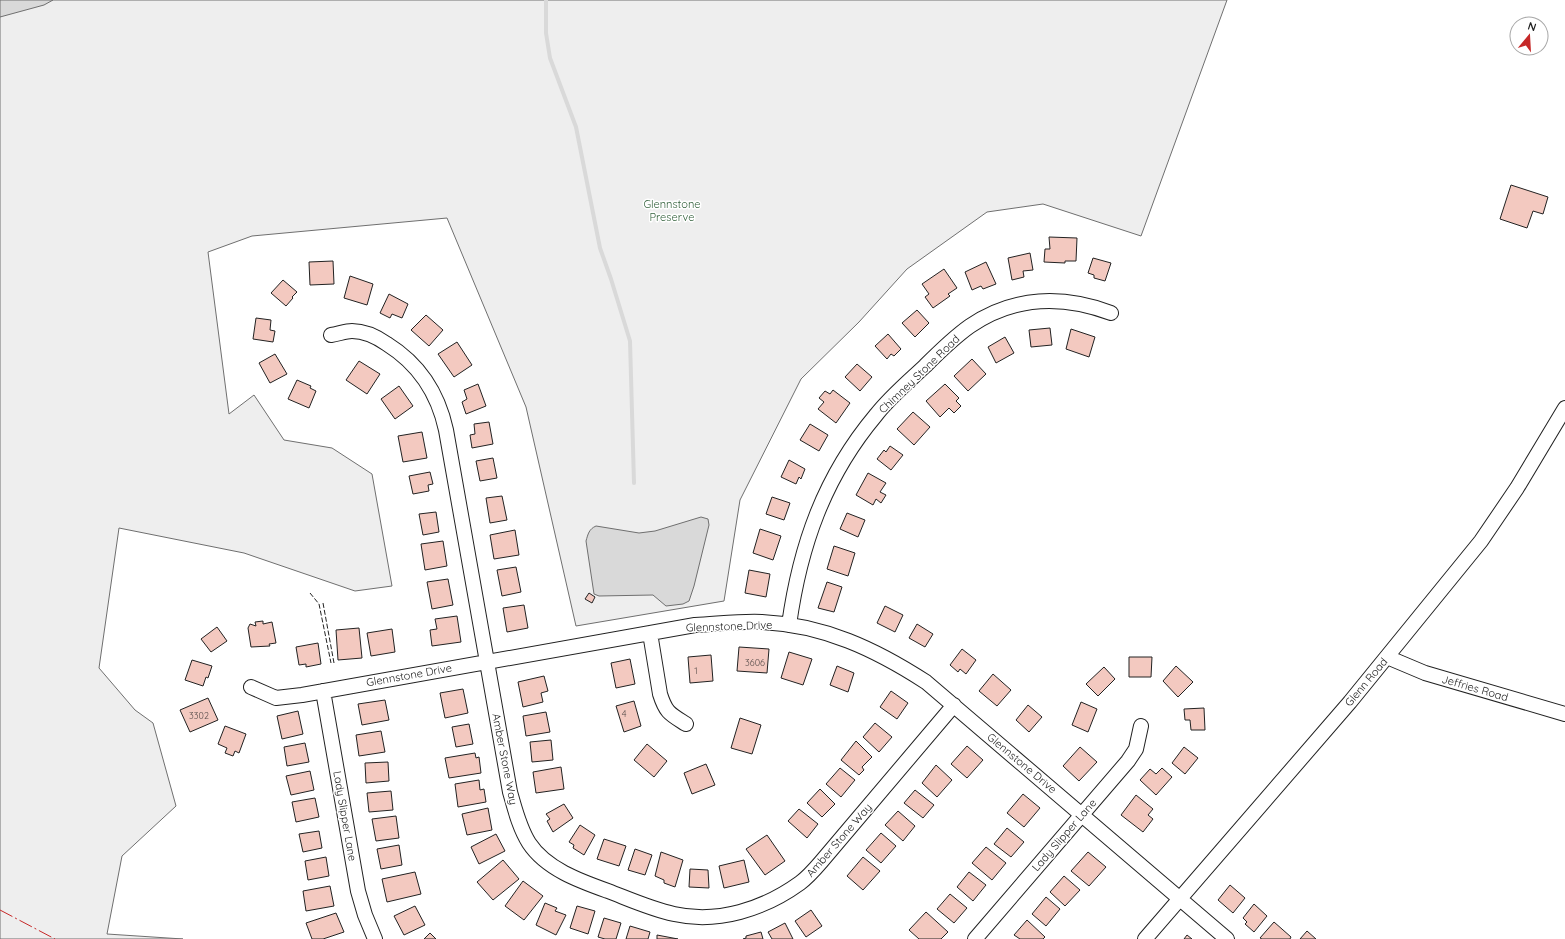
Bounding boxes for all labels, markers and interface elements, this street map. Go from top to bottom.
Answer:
north arrow [1509,16,1549,56]
text: N [1526,19,1538,34]
park label: Glennstone Preserve [643,197,701,224]
street label: Chimney Stone Road [876,332,962,416]
street label: Glennstone Drive [686,617,772,635]
street label: Glenn Road [1342,655,1390,709]
house number: 3606 [745,657,765,668]
street label: Glennstone Drive [365,661,453,689]
house number: 1 [694,665,698,676]
street label: Jeffries Road [1440,672,1510,704]
house number: 4 [622,708,627,719]
house number: 3302 [189,710,209,721]
street label: Amber Stone Way [489,712,521,806]
street label: Glennstone Drive [984,730,1060,796]
street label: Lady Slipper Lane [330,770,360,862]
street label: Lady Slipper Lane [1029,796,1099,874]
street label: Amber Stone Way [803,800,875,880]

